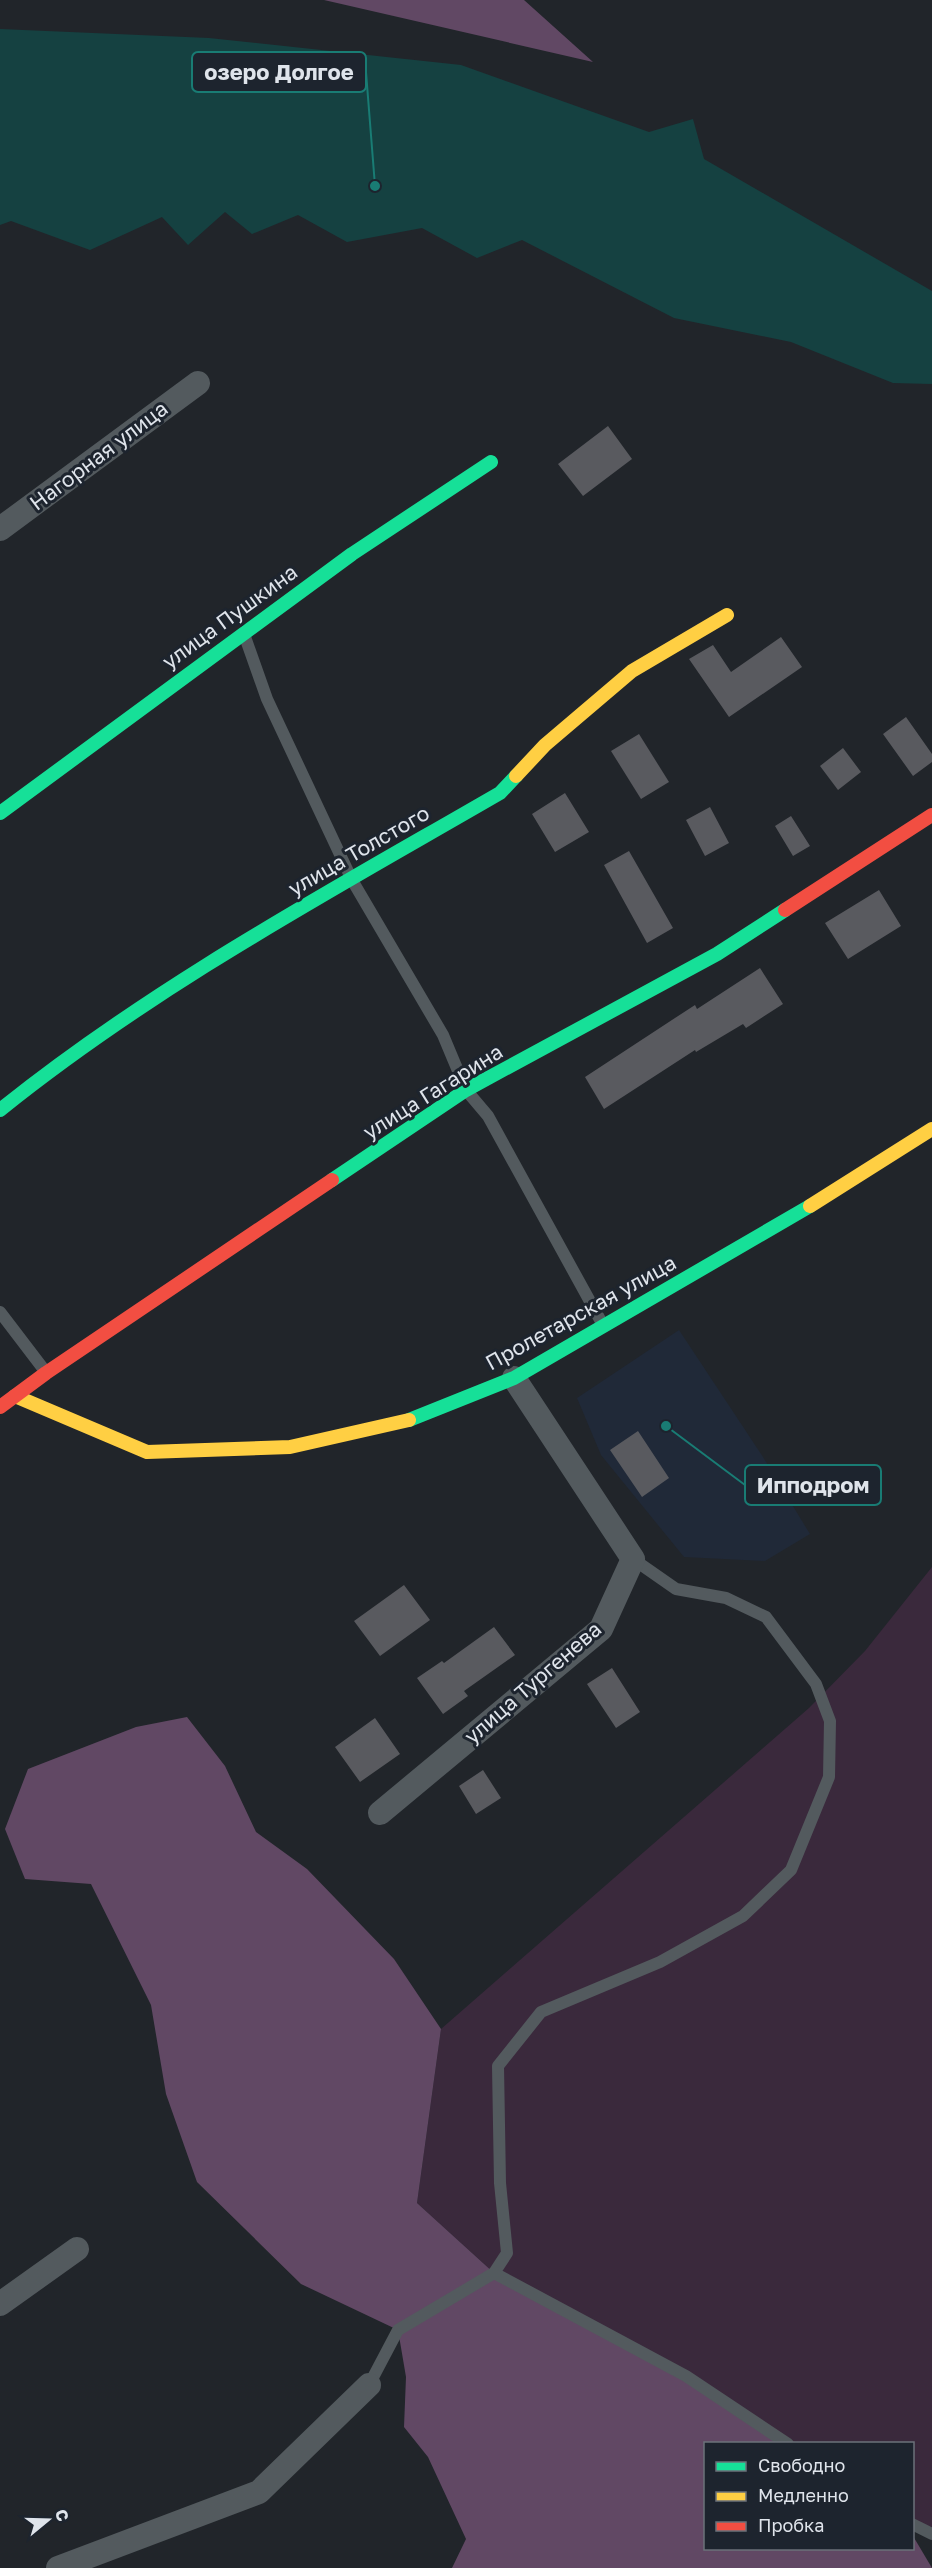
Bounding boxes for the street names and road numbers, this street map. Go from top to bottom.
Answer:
street label: Нагорная улица [24,395,173,516]
street label: улица Пушкина [157,558,302,674]
street label: улица Толстого [283,799,434,901]
street label: улица Гагарина [358,1038,507,1145]
street label: Пролетарская улица [481,1249,680,1375]
street label: улица Тургенева [458,1616,606,1749]

